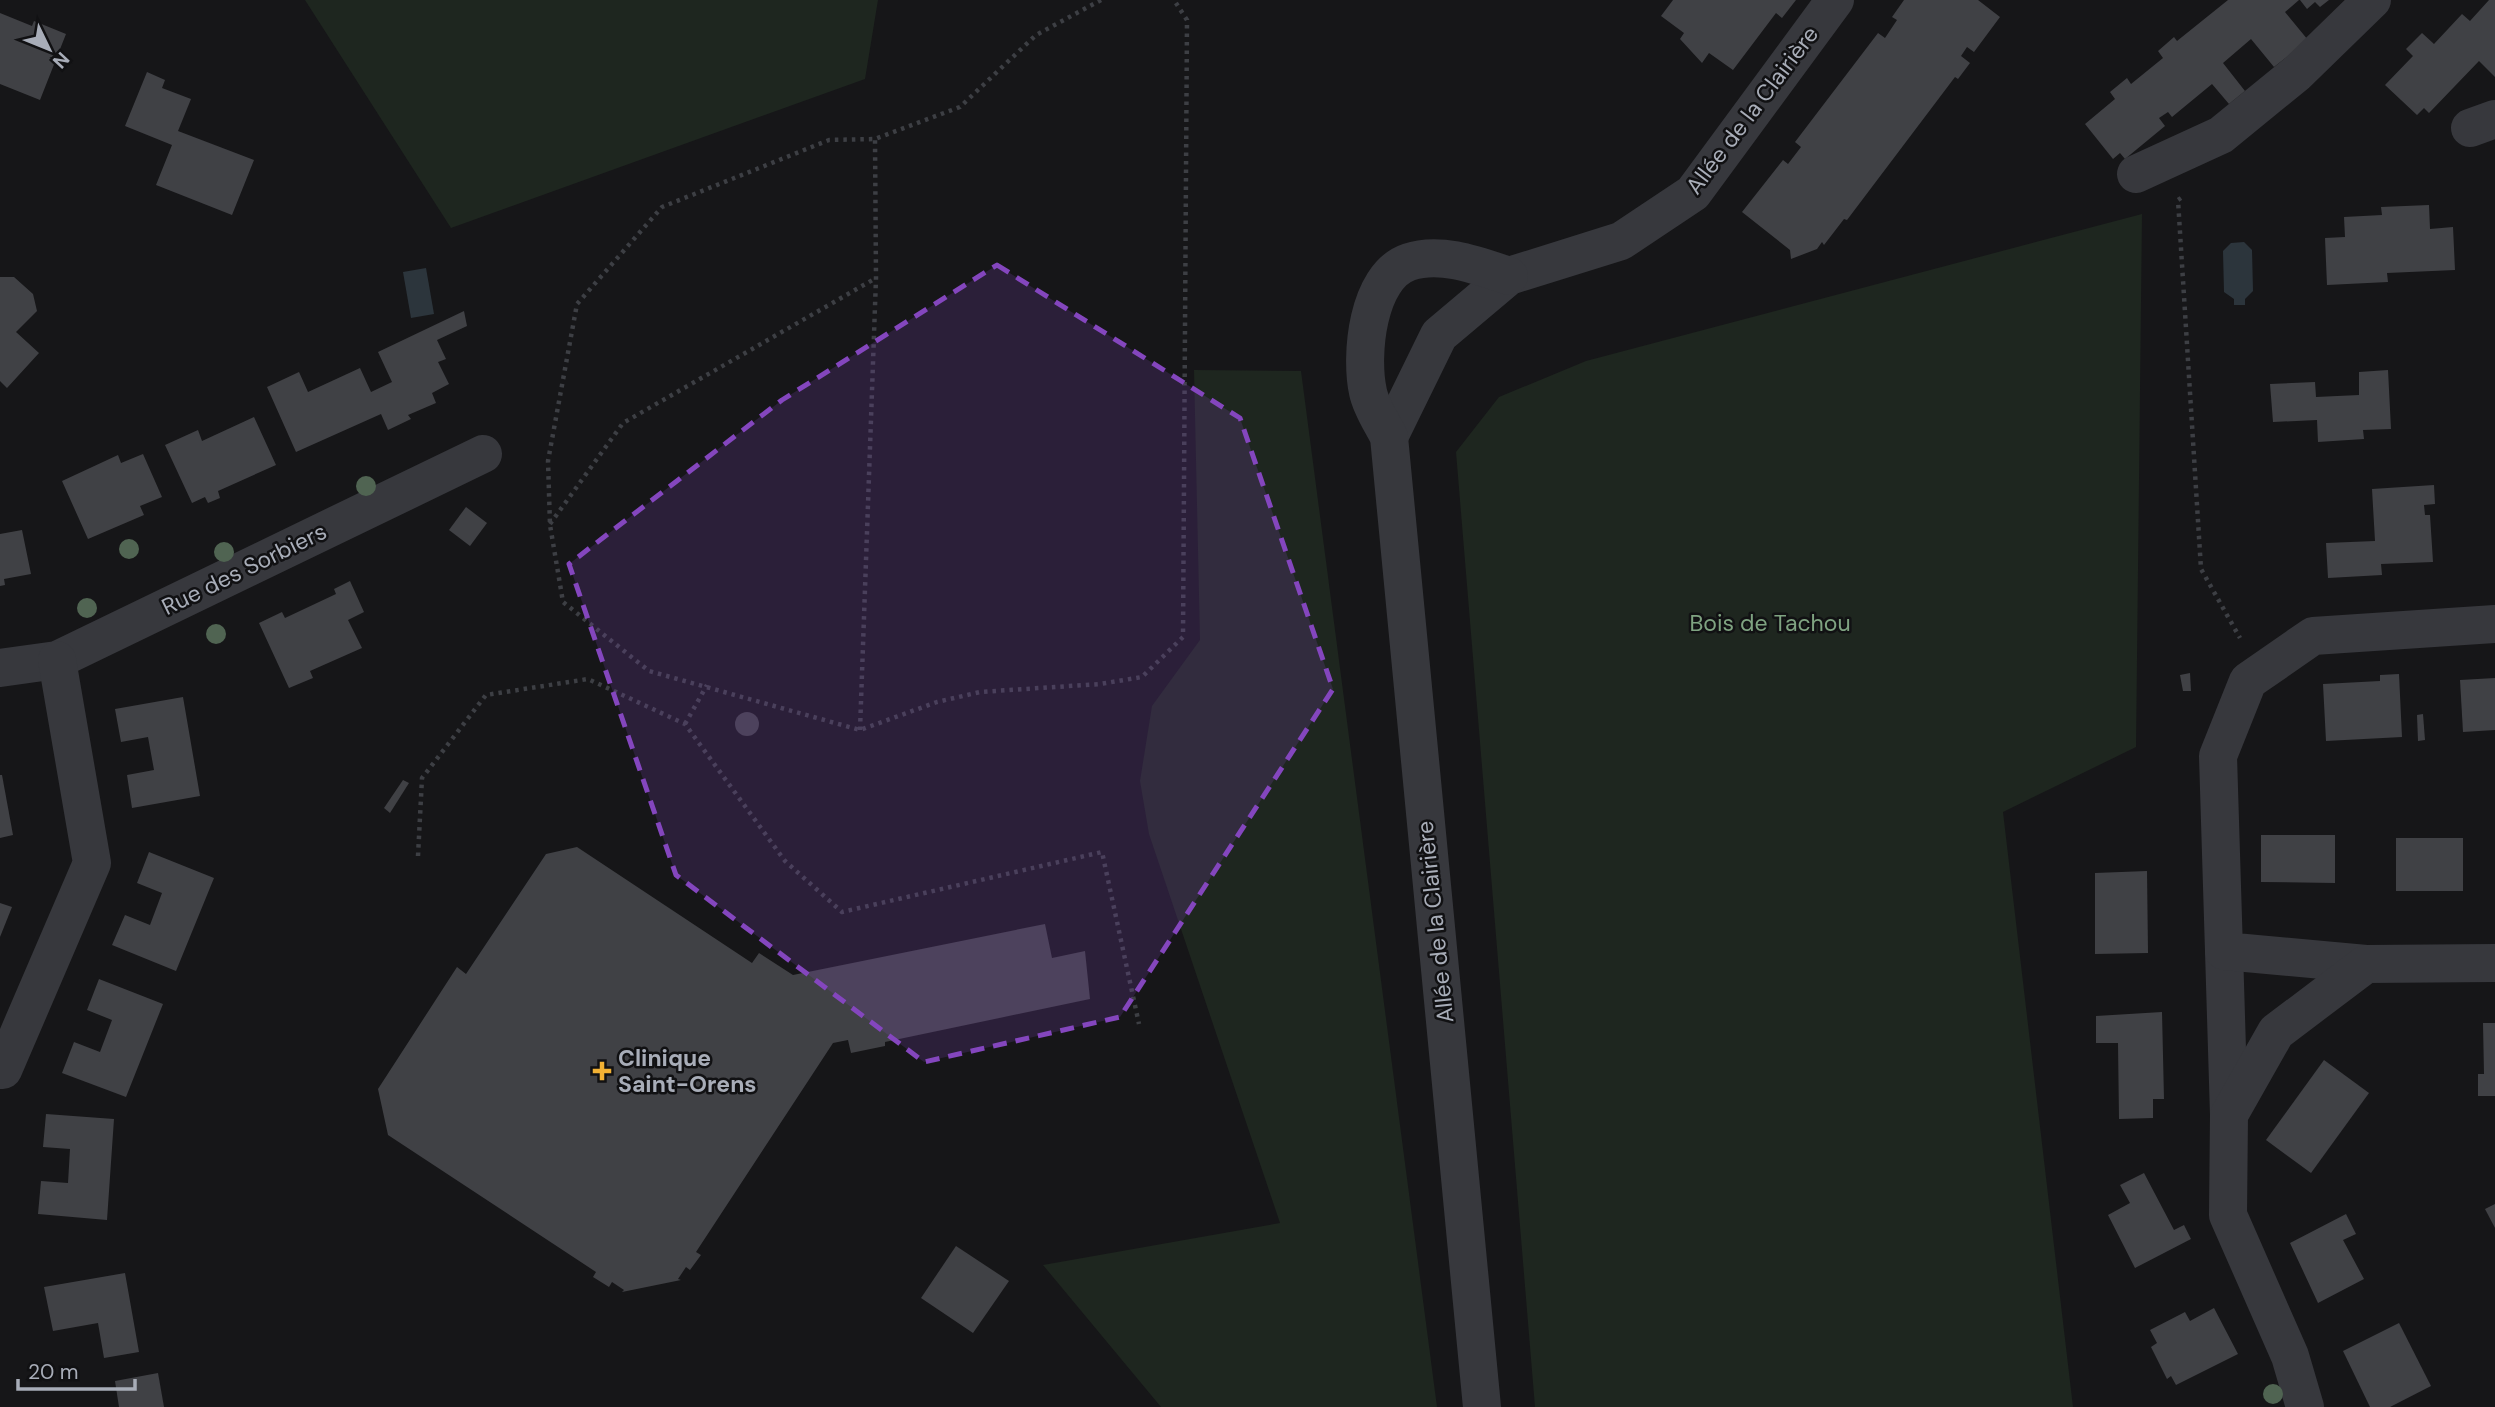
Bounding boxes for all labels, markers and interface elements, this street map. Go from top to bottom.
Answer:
north arrow [14,14,84,84]
street label: Allée de la Clairière [1679,20,1825,200]
text: N [47,47,75,74]
street label: Rue des Sorbiers [157,516,331,622]
park label: Bois de Tachou [1689,608,1851,638]
street label: Allée de la Clairière [1409,819,1461,1025]
place label: Clinique Saint-Orens [618,1043,757,1099]
marker: Clinique Saint-Orens [592,1061,612,1081]
scale bar [18,1348,135,1392]
text: 20 m [28,1358,79,1386]

